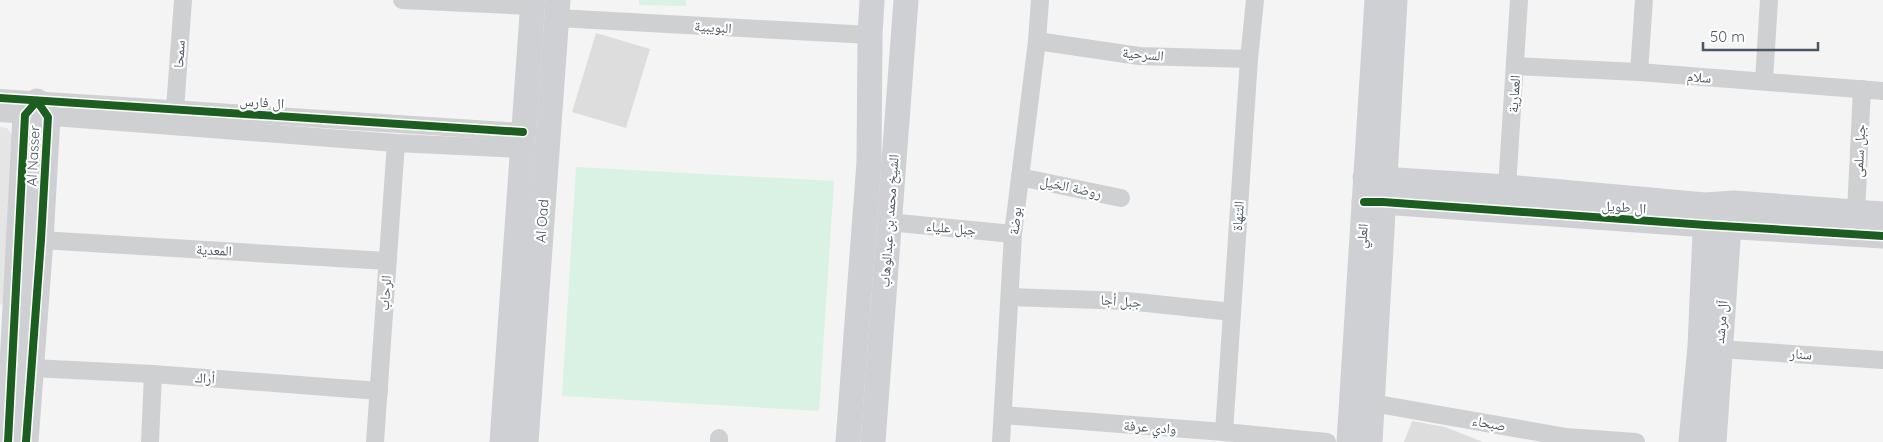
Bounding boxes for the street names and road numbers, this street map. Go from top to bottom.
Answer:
street label: البويبية [694,17,732,37]
street label: سمحا [169,39,189,69]
street label: السرحية [1122,43,1164,65]
street label: سلام [1686,67,1712,88]
street label: العمارية [1504,74,1524,114]
street label: ال فارس [239,91,285,113]
street label: Al Nasser [22,124,44,187]
street label: جبل سلمى [1849,124,1869,178]
street label: الشيخ محمد بن عبدالوهاب [875,154,904,288]
street label: روضة الخيل [1039,172,1103,202]
street label: ال طويل [1601,196,1647,218]
street label: Al Oad [531,199,553,243]
street label: التنهاة [1228,200,1248,232]
street label: بوضة [1005,206,1025,236]
street label: جبل علياء [925,217,977,239]
street label: العلي [1352,223,1374,249]
street label: المعدية [196,240,232,260]
street label: الرحاب [375,275,395,311]
street label: جبل أجا [1100,291,1142,311]
street label: آل مرشد [1710,299,1732,344]
street label: سنار [1788,344,1813,364]
street label: أراك [194,368,216,388]
street label: صبحاء [1471,411,1507,435]
street label: وادي عرفة [1123,416,1177,440]

